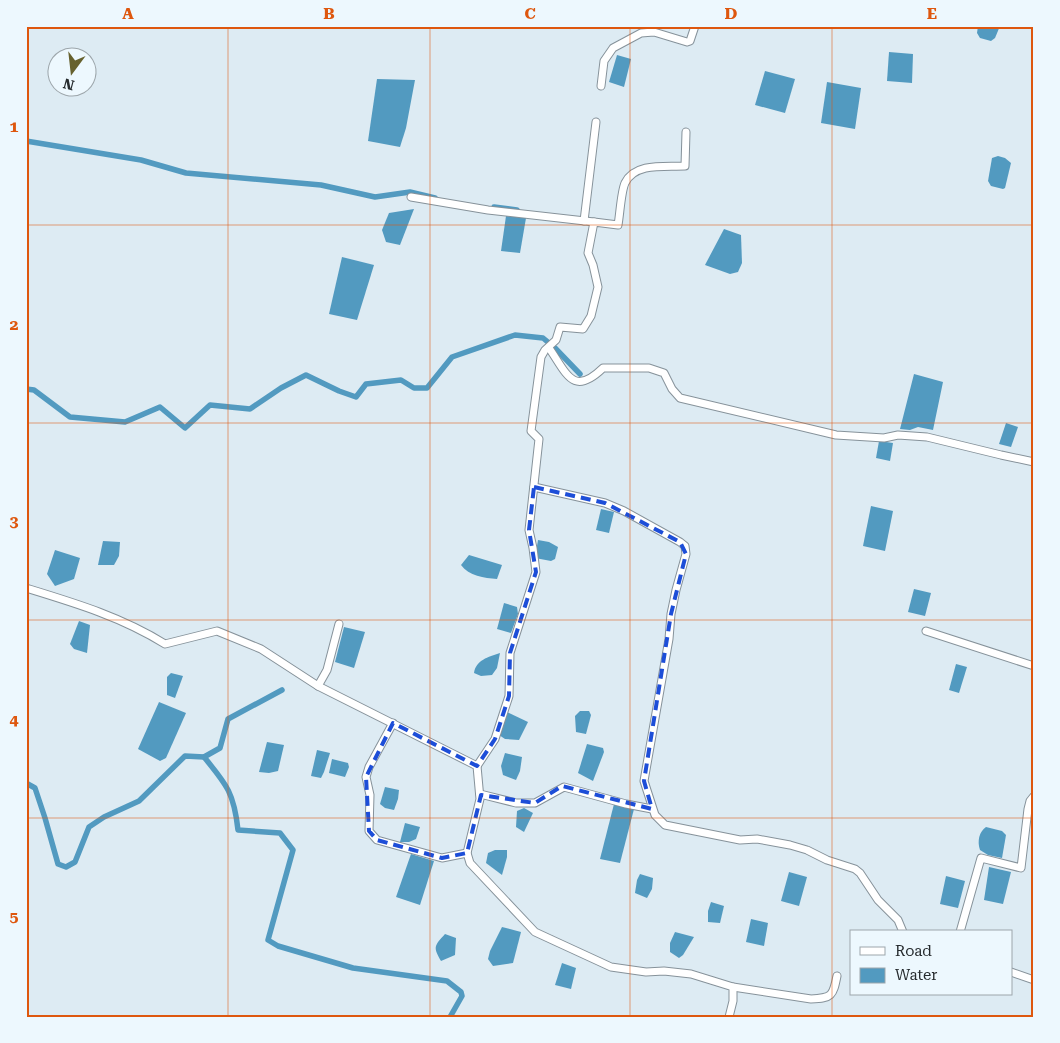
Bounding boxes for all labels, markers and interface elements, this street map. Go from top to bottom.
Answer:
text: A [122,4,134,23]
text: B [323,4,335,23]
text: C [524,4,536,23]
text: D [725,4,738,23]
text: E [927,4,937,23]
north arrow [48,48,98,98]
text: N [61,75,76,94]
text: 1 [10,117,19,136]
text: 2 [10,315,19,334]
text: 3 [10,512,19,531]
text: 4 [10,710,19,729]
text: 5 [10,907,19,926]
legend [850,930,1012,996]
text: Road [895,942,932,960]
text: Water [895,966,937,984]

